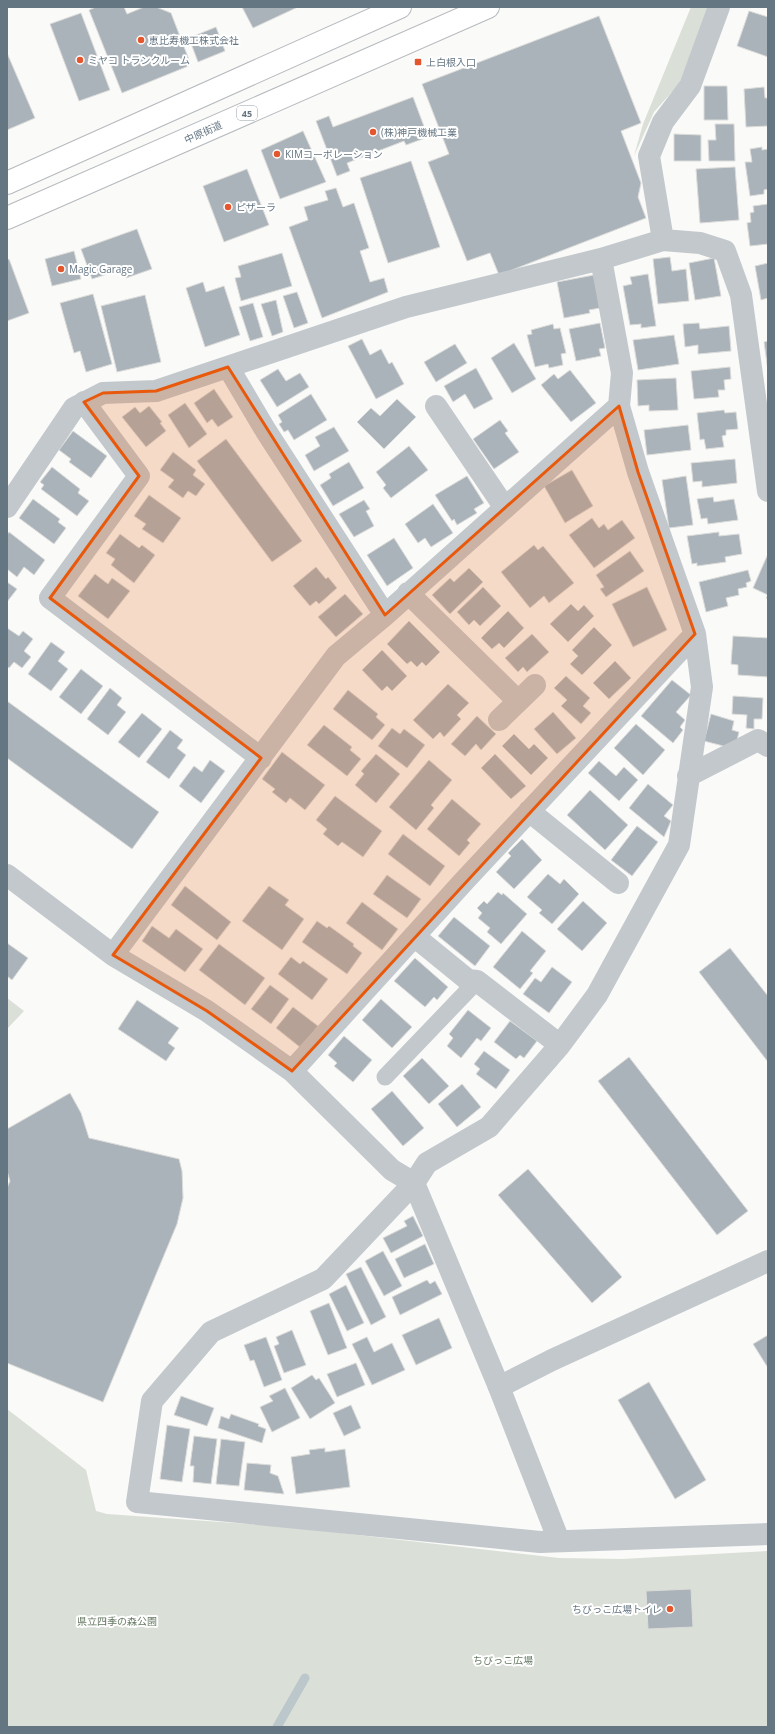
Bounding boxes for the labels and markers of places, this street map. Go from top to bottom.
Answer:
place label: 恵比寿機工株式会社 [149,33,239,47]
marker: 恵比寿機工株式会社 [136,35,146,45]
place label: ミヤコ トランクルーム [88,53,190,67]
marker: ミヤコ トランクルーム [75,55,85,65]
place label: 上白根入口 [426,55,476,69]
marker: 上白根入口 [413,57,423,67]
place label: (株)神戸機械工業 [381,125,457,139]
marker: (株)神戸機械工業 [368,127,378,137]
place label: KIMコーポレーション [285,147,383,161]
marker: KIMコーポレーション [272,149,282,159]
place label: ピザーラ [236,200,276,214]
marker: ピザーラ [223,202,233,212]
place label: Magic Garage [69,262,133,276]
marker: Magic Garage [56,264,66,274]
place label: ちびっこ広場トイレ [572,1602,662,1616]
marker: ちびっこ広場トイレ [665,1604,675,1614]

